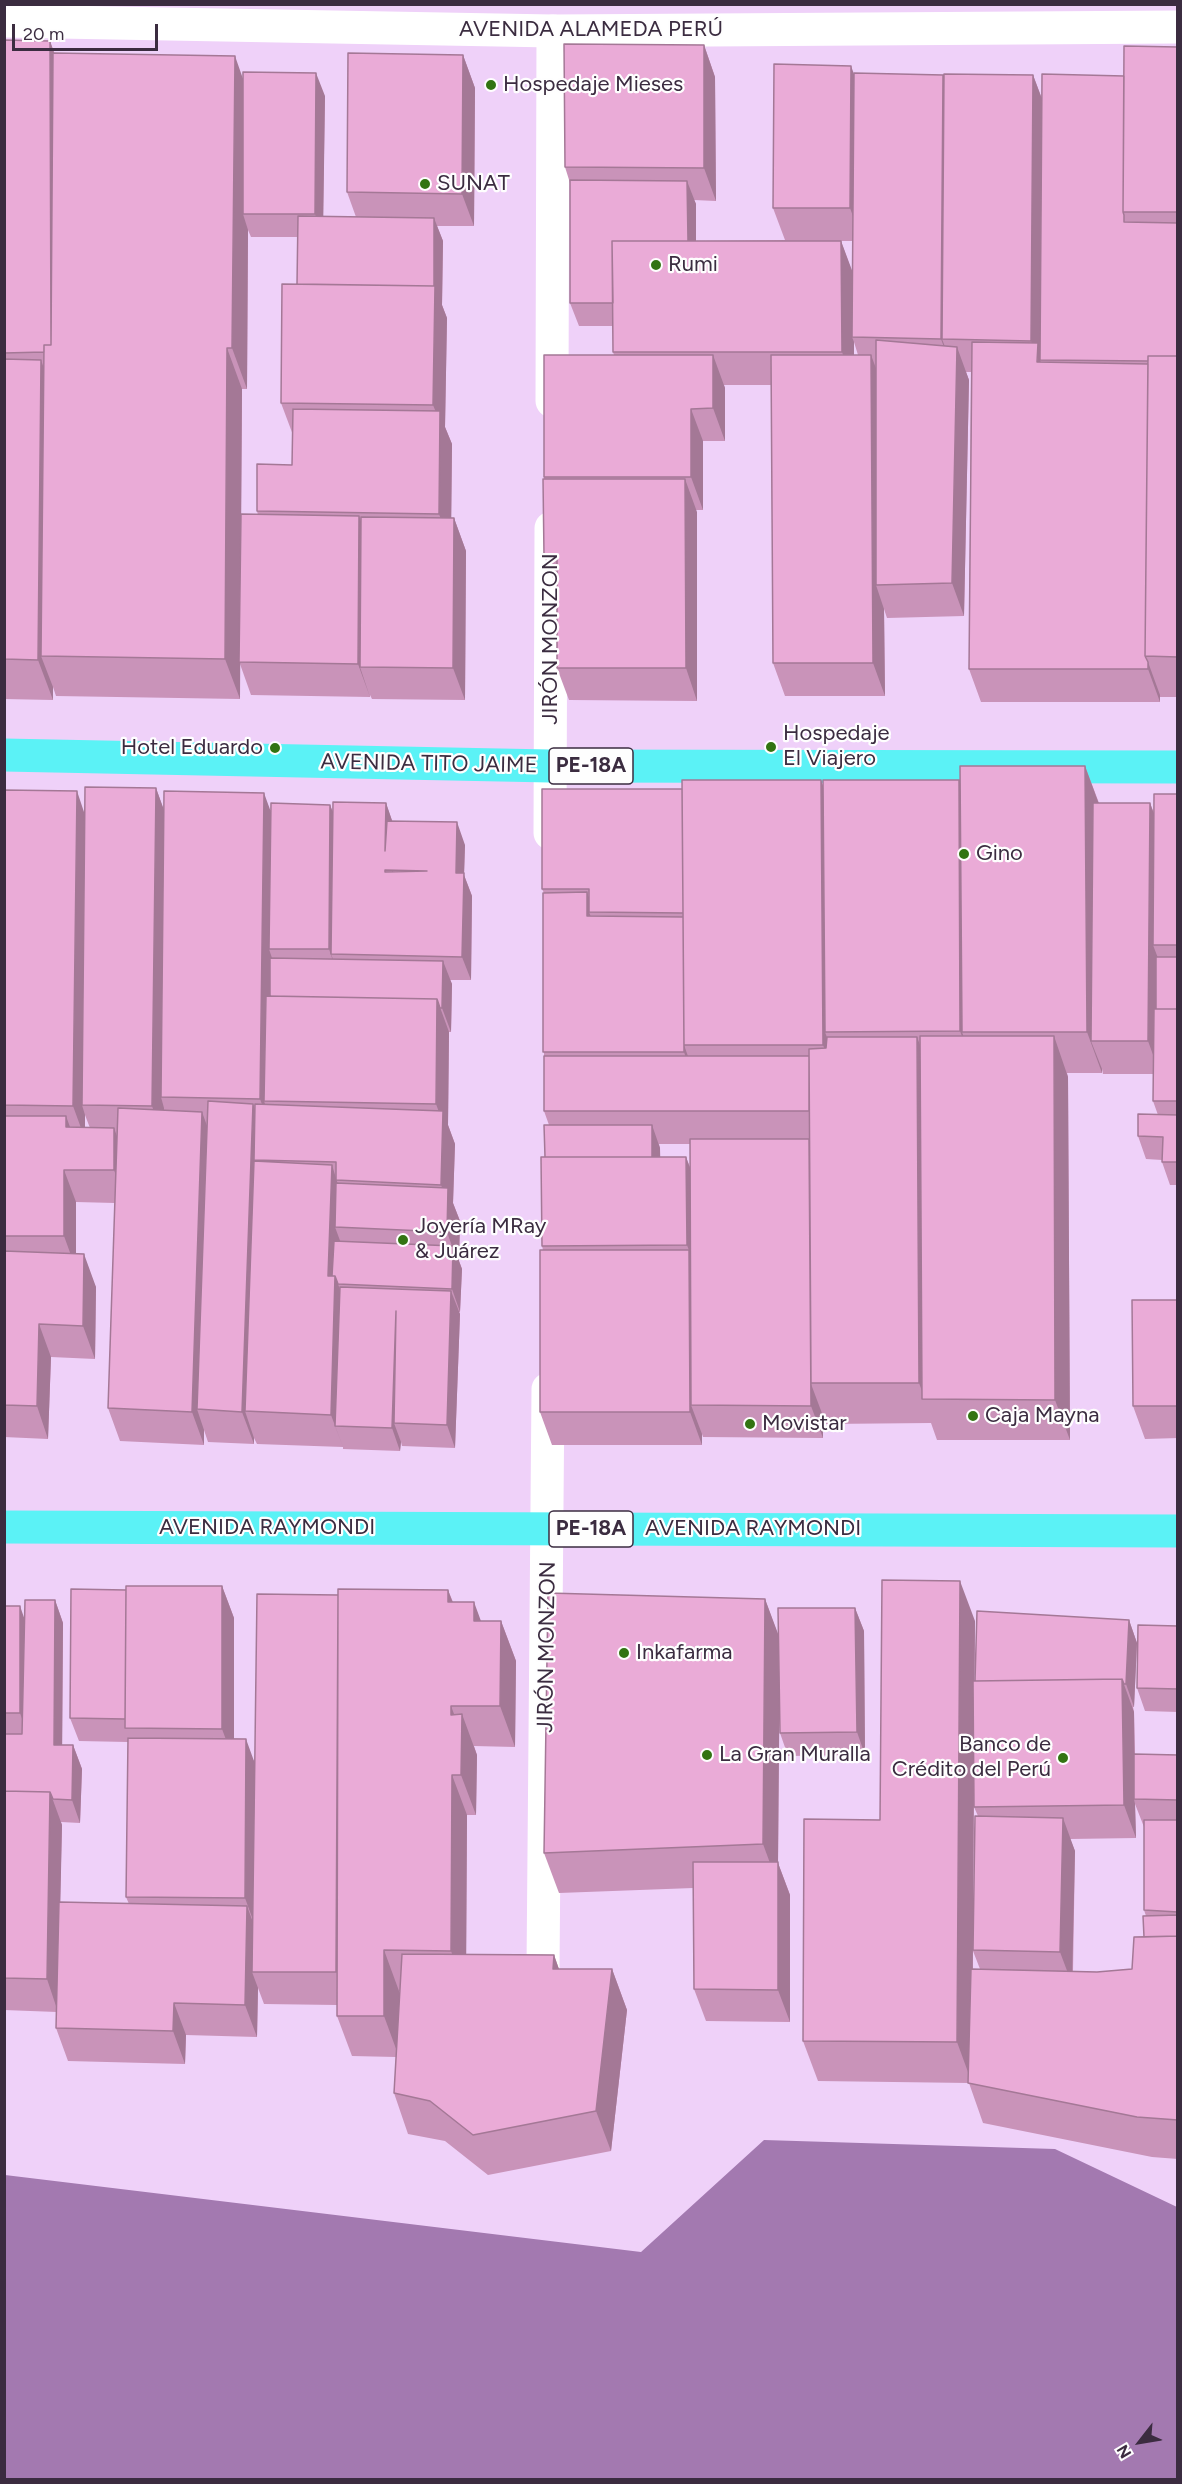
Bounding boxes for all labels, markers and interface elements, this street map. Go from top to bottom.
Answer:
scale bar [15,12,160,50]
street label: AVENIDA ALAMEDA PERÚ [459,17,723,43]
text: 20 m [23,23,64,45]
place label: Hospedaje Mieses [503,72,683,98]
marker: Hospedaje Mieses [484,78,498,92]
place label: SUNAT [437,171,510,197]
marker: SUNAT [418,177,432,191]
place label: Rumi [668,252,718,278]
marker: Rumi [649,258,663,272]
street label: JIRÓN MONZON [538,553,564,725]
place label: Hospedaje El Viajero [783,721,890,772]
place label: Hotel Eduardo [121,735,263,761]
marker: Hospedaje El Viajero [764,740,778,754]
marker: Hotel Eduardo [268,741,282,755]
road number: PE-18A [549,748,633,784]
street label: AVENIDA TITO JAIME [320,749,538,779]
place label: Gino [976,841,1023,867]
marker: Gino [957,847,971,861]
place label: Joyería MRay & Juárez [415,1214,546,1266]
marker: Joyería MRay & Juárez [396,1233,410,1247]
place label: Caja Mayna [985,1403,1099,1429]
marker: Caja Mayna [966,1409,980,1423]
place label: Movistar [762,1411,847,1437]
marker: Movistar [743,1417,757,1431]
road number: PE-18A [549,1511,633,1547]
street label: AVENIDA RAYMONDI [159,1515,375,1541]
street label: AVENIDA RAYMONDI [645,1516,861,1542]
street label: JIRÓN MONZON [532,1561,562,1733]
place label: Inkafarma [636,1640,733,1666]
marker: Inkafarma [617,1646,631,1660]
place label: Banco de Crédito del Perú [892,1732,1051,1784]
place label: La Gran Muralla [719,1742,871,1768]
marker: La Gran Muralla [700,1748,714,1762]
marker: Banco de Crédito del Perú [1056,1751,1070,1765]
north arrow [1110,2412,1170,2472]
text: N [1113,2441,1135,2462]

